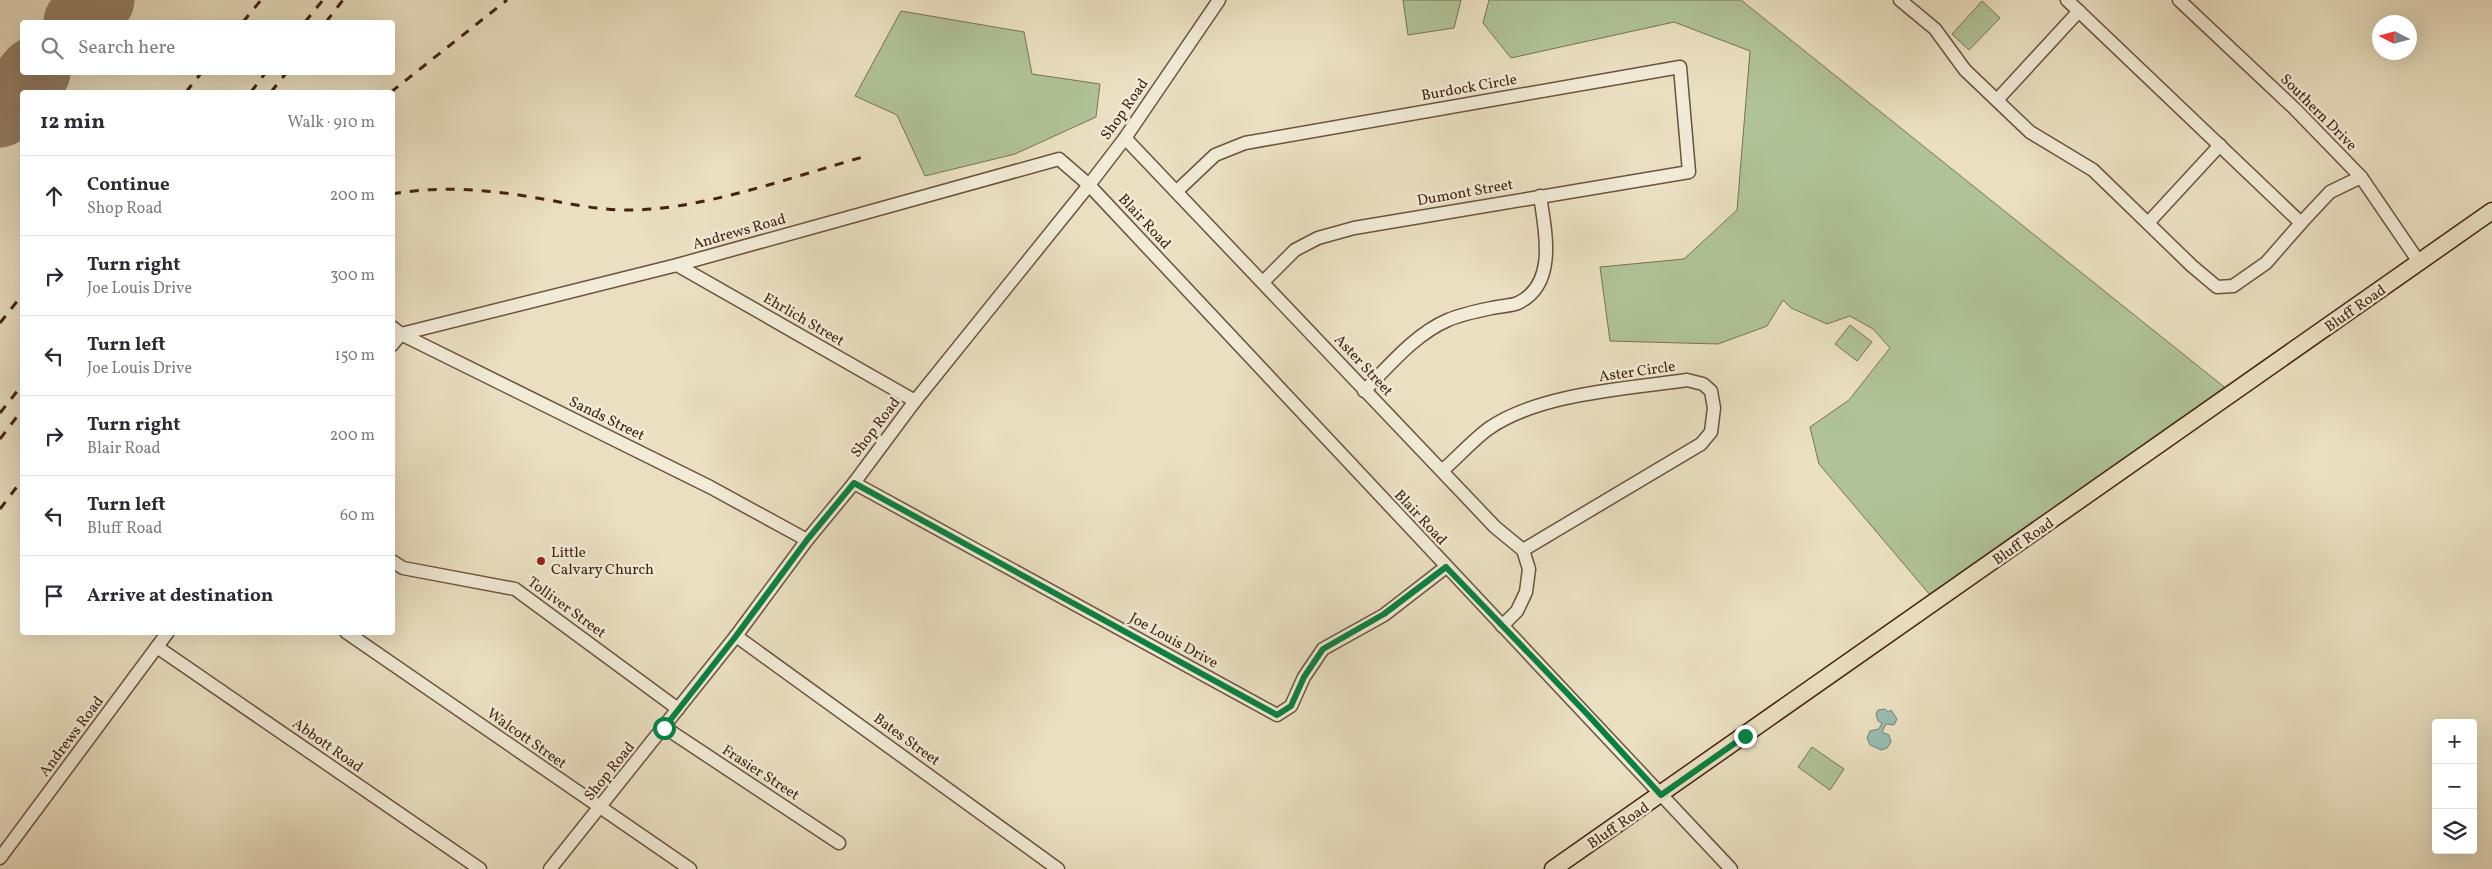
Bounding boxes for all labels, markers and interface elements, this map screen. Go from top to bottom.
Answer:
north arrow [2372,15,2417,60]
search box [20,20,395,75]
icon: search [38,34,66,62]
text: Search here [78,35,175,61]
street label: Burdock Circle [1420,70,1519,107]
street label: Southern Drive [2275,70,2361,156]
street label: Shop Road [1096,75,1154,145]
text: 12 min [40,108,105,137]
text: Walk · 910 m [288,112,375,134]
text: Continue [87,172,170,198]
street label: Dumont Street [1416,175,1515,212]
icon: ahead [40,182,68,210]
text: 200 m [330,185,375,207]
street label: Blair Road [1113,190,1175,254]
text: Shop Road [87,198,162,220]
street label: Andrews Road [690,209,789,256]
text: Turn right [87,252,180,278]
icon: right [40,262,68,290]
text: 300 m [330,265,375,287]
text: Joe Louis Drive [87,278,192,300]
street label: Bluff Road [2321,280,2391,338]
street label: Ehrlich Street [759,288,848,352]
street label: Aster Street [1329,330,1397,402]
text: Turn left [87,332,166,358]
icon: left [40,342,68,370]
text: 150 m [334,345,375,367]
street label: Aster Circle [1598,357,1677,388]
text: Joe Louis Drive [87,358,192,380]
street label: Sands Street [565,392,648,447]
street label: Shop Road [847,393,906,462]
text: Turn right [87,412,180,438]
icon: right [40,422,68,450]
text: 200 m [330,425,375,447]
text: Blair Road [87,438,161,460]
street label: Blair Road [1389,486,1451,550]
text: Turn left [87,492,166,518]
icon: left [40,502,68,530]
text: 60 m [340,505,375,527]
street label: Bluff Road [1989,513,2059,571]
text: Bluff Road [87,518,162,540]
place label: Little Calvary Church [551,543,654,581]
marker: Little Calvary Church [535,555,547,567]
street label: Tolliver Street [523,573,610,644]
icon: arrive [40,582,68,610]
text: Arrive at destination [87,583,273,609]
street label: Joe Louis Drive [1125,608,1221,674]
street label: Andrews Road [35,692,110,782]
street label: Walcott Street [482,704,570,775]
street label: Bates Street [869,709,944,772]
street label: Abbott Road [288,714,367,778]
route start [653,717,676,740]
map controls [2432,719,2477,854]
button: + [2432,719,2477,764]
route end [1734,725,1757,748]
street label: Shop Road [580,738,641,806]
street label: Frasier Street [717,740,803,806]
button: − [2432,764,2477,809]
street label: Bluff Road [1584,798,1654,855]
button: layers [2432,809,2477,854]

